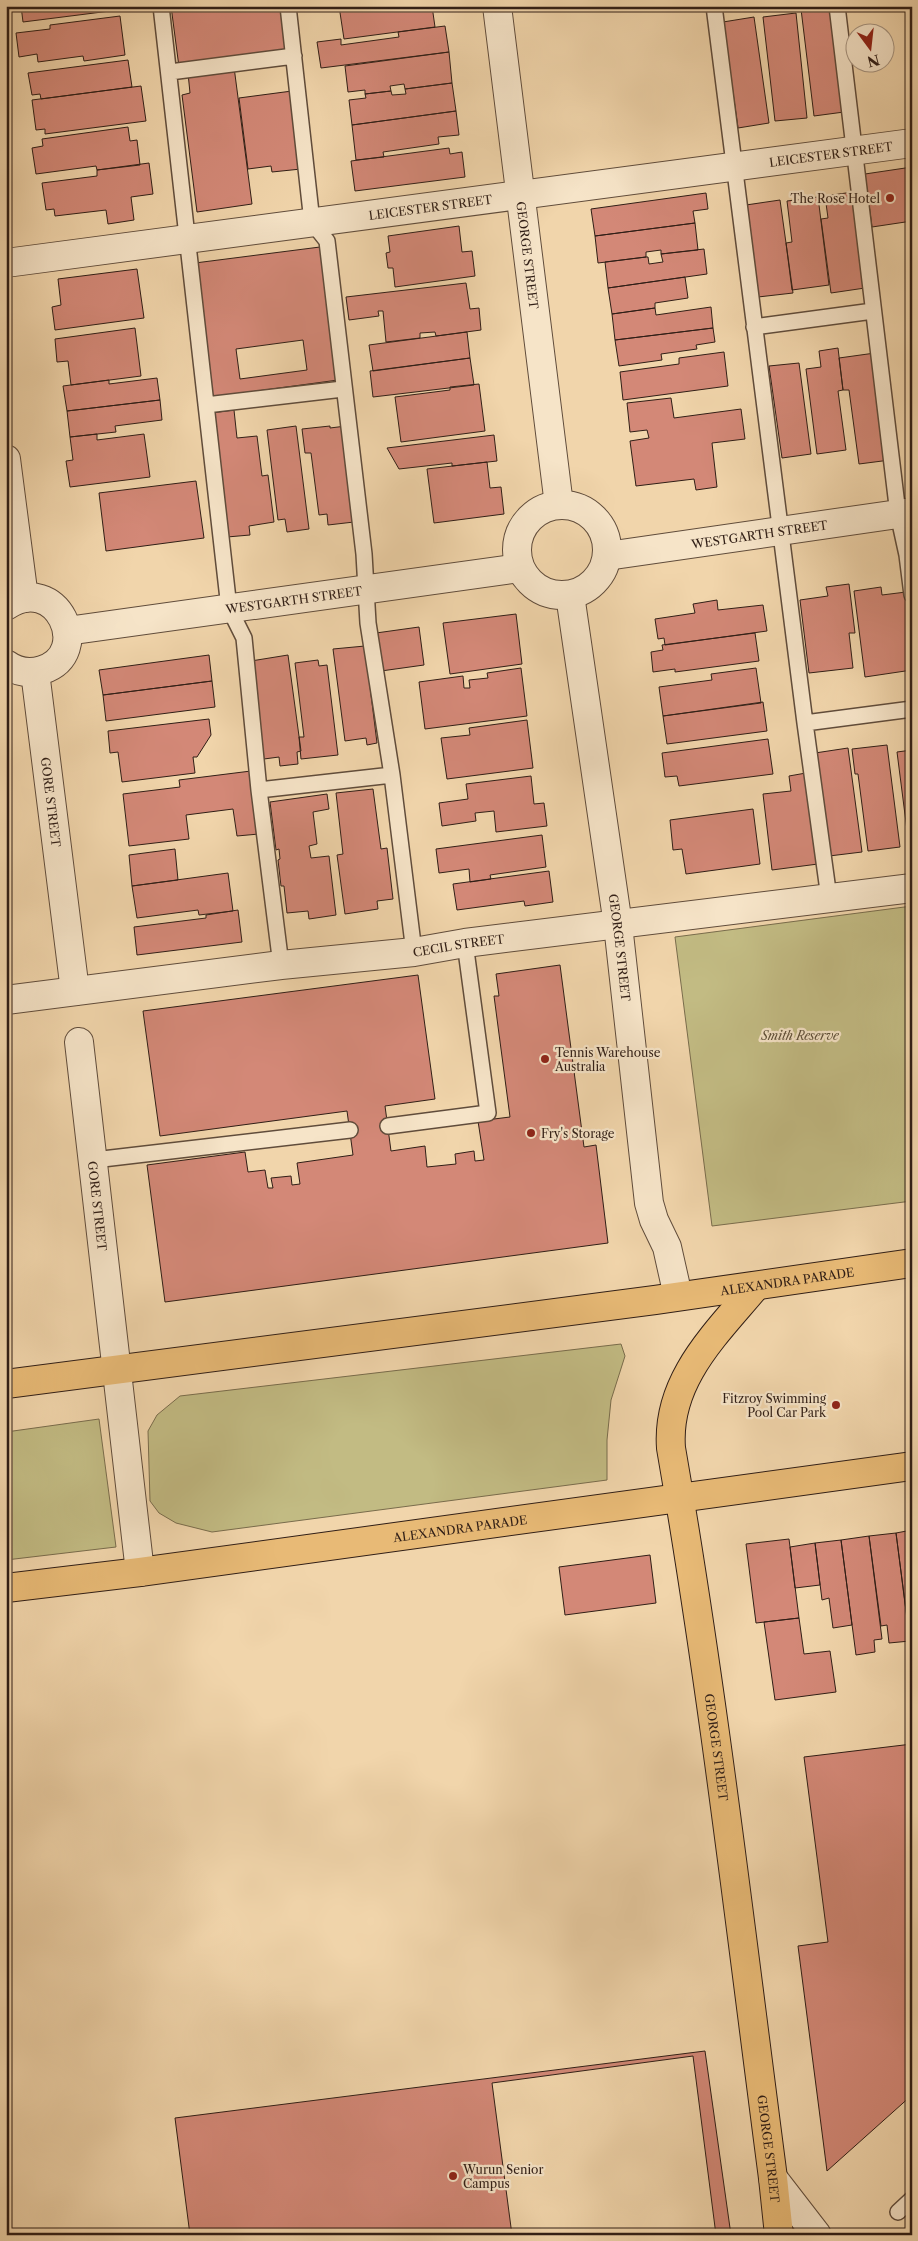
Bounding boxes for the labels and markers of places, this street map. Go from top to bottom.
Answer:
place label: The Rose Hotel [791,191,880,206]
marker: The Rose Hotel [884,192,896,204]
place label: Tennis Warehouse Australia [554,1045,661,1074]
marker: Tennis Warehouse Australia [539,1053,551,1065]
place label: Fry's Storage [541,1126,615,1141]
marker: Fry's Storage [525,1127,537,1139]
place label: Fitzroy Swimming Pool Car Park [722,1391,827,1420]
marker: Fitzroy Swimming Pool Car Park [830,1399,842,1411]
place label: Wurun Senior Campus [462,2162,544,2191]
marker: Wurun Senior Campus [447,2170,459,2182]

